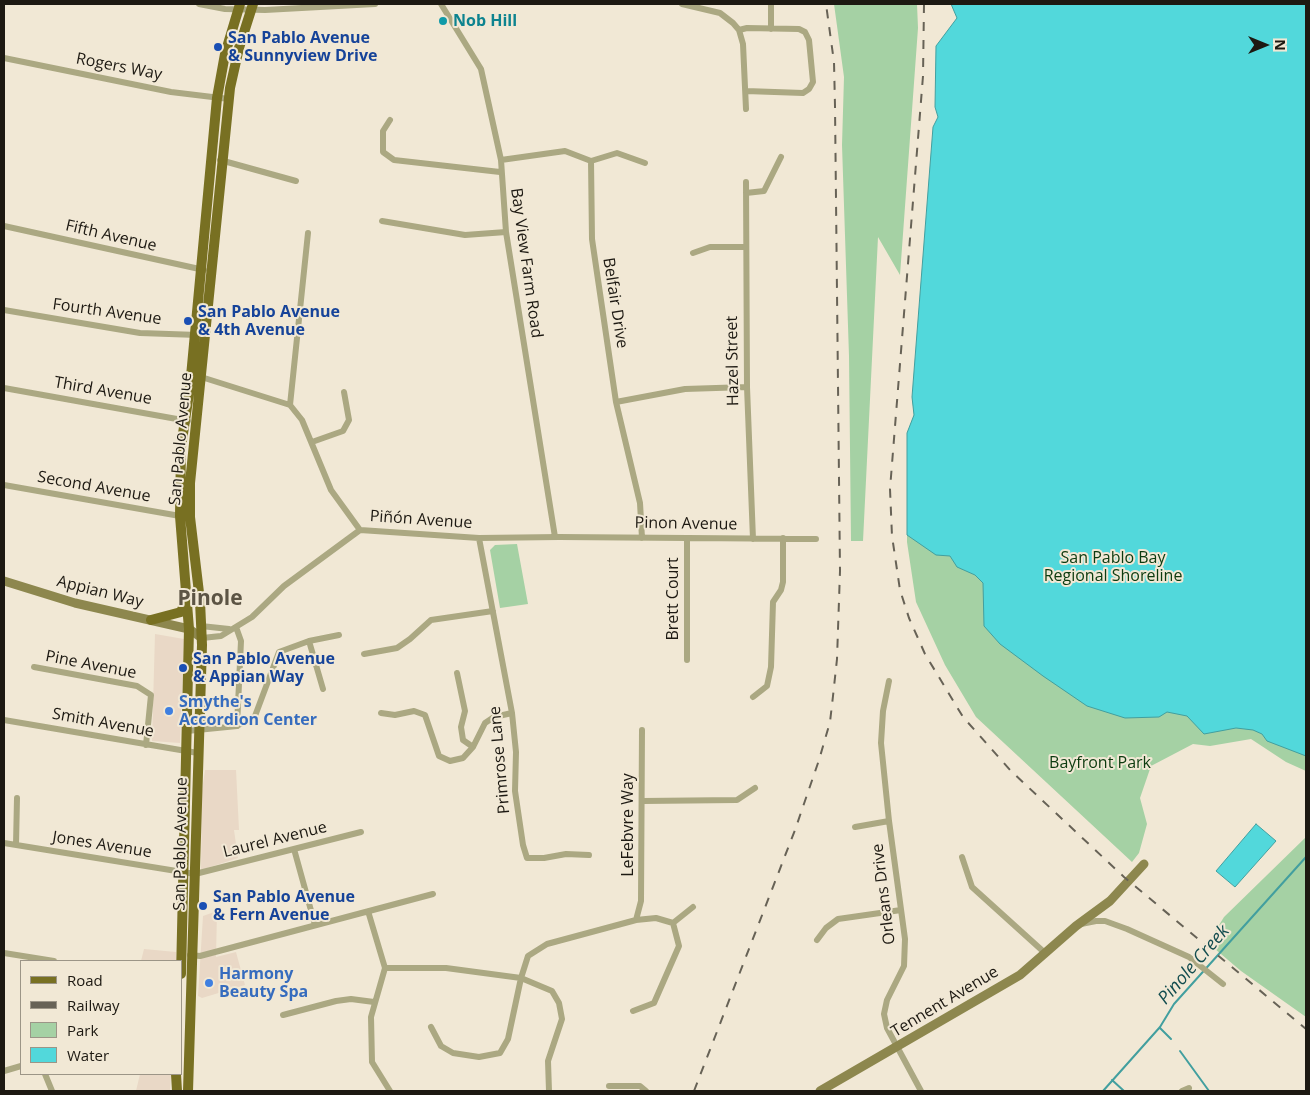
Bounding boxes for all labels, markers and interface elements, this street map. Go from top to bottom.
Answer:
place label: Nob Hill [453,11,517,31]
marker: Nob Hill [437,15,449,27]
north arrow [1240,20,1290,70]
place label: San Pablo Avenue & Sunnyview Drive [228,28,377,66]
text: N [1271,39,1290,51]
marker: San Pablo Avenue & Sunnyview Drive [212,41,224,53]
street label: Rogers Way [74,49,164,85]
street label: Bay View Farm Road [506,187,546,339]
street label: Fifth Avenue [64,216,158,256]
street label: Belfair Drive [598,256,632,350]
street label: Fourth Avenue [51,295,163,329]
place label: San Pablo Avenue & 4th Avenue [198,302,340,340]
marker: San Pablo Avenue & 4th Avenue [182,315,194,327]
street label: Hazel Street [723,316,743,406]
street label: San Pablo Avenue [166,372,196,506]
street label: Third Avenue [53,373,153,409]
street label: Second Avenue [36,468,152,506]
street label: Piñón Avenue [369,507,473,533]
street label: Pinon Avenue [634,514,738,534]
park label: San Pablo Bay Regional Shoreline [1044,548,1182,586]
street label: Brett Court [663,557,683,641]
street label: Appian Way [55,572,145,612]
district label: Pinole [177,586,243,612]
street label: Pine Avenue [44,647,138,683]
place label: San Pablo Avenue & Appian Way [193,649,335,687]
marker: San Pablo Avenue & Appian Way [177,662,189,674]
place label: Smythe's Accordion Center [179,692,317,730]
street label: Smith Avenue [51,705,155,741]
marker: Smythe's Accordion Center [163,705,175,717]
street label: Primrose Lane [486,705,514,815]
park label: Bayfront Park [1049,753,1151,773]
street label: LeFebvre Way [618,773,638,877]
street label: San Pablo Avenue [170,777,192,911]
street label: Laurel Avenue [221,818,329,862]
street label: Jones Avenue [51,828,153,862]
street label: Orleans Drive [868,842,900,946]
place label: San Pablo Avenue & Fern Avenue [213,887,355,925]
marker: San Pablo Avenue & Fern Avenue [197,900,209,912]
water label: Pinole Creek [1154,921,1234,1009]
legend [20,960,182,1075]
street label: Tennent Avenue [888,962,1002,1042]
place label: Harmony Beauty Spa [219,964,308,1002]
text: Road [67,970,103,990]
marker: Harmony Beauty Spa [203,977,215,989]
text: Railway [67,995,120,1015]
text: Park [67,1020,98,1040]
text: Water [67,1045,109,1065]

